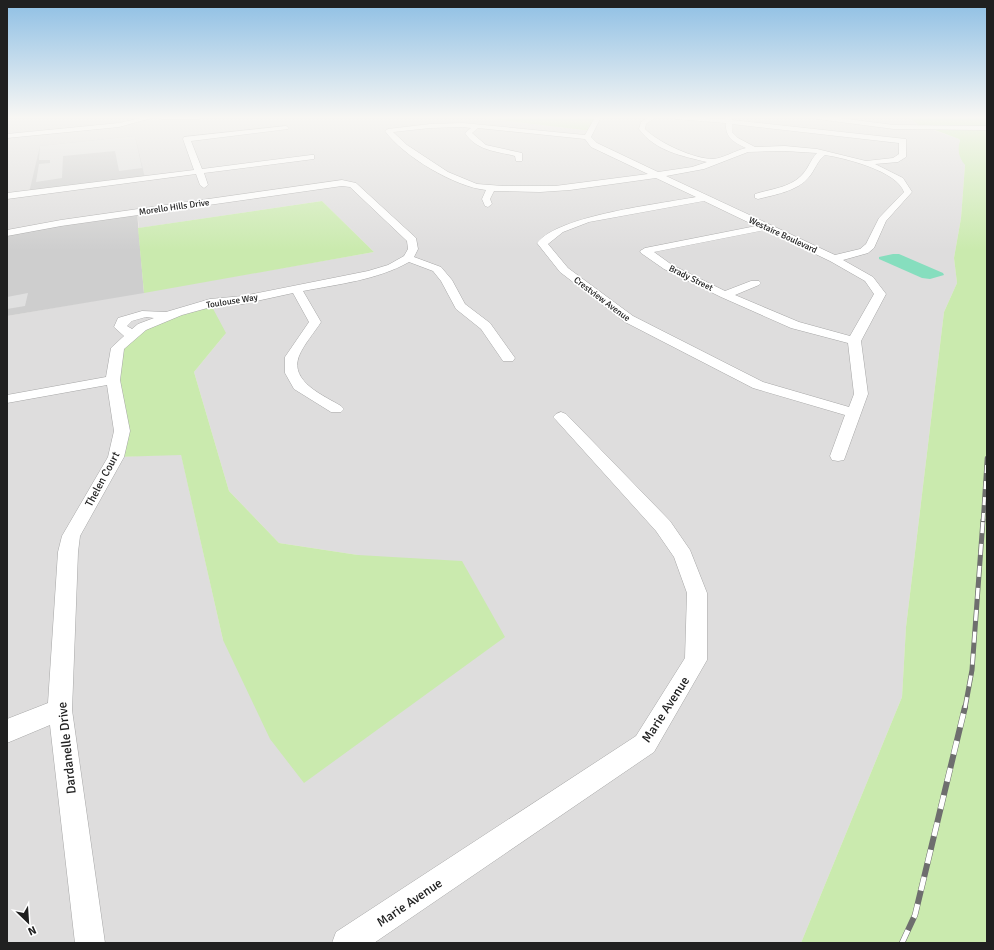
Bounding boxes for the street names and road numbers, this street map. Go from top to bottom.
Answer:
street label: Morello Hills Drive [138,197,211,218]
street label: Westaire Boulevard [747,215,819,256]
street label: Brady Street [667,263,715,294]
street label: Crestview Avenue [571,275,632,324]
street label: Toulouse Way [206,292,259,311]
street label: Thelen Court [83,449,122,509]
street label: Marie Avenue [639,673,693,746]
street label: Dardanelle Drive [54,701,80,795]
street label: Marie Avenue [374,875,445,931]

